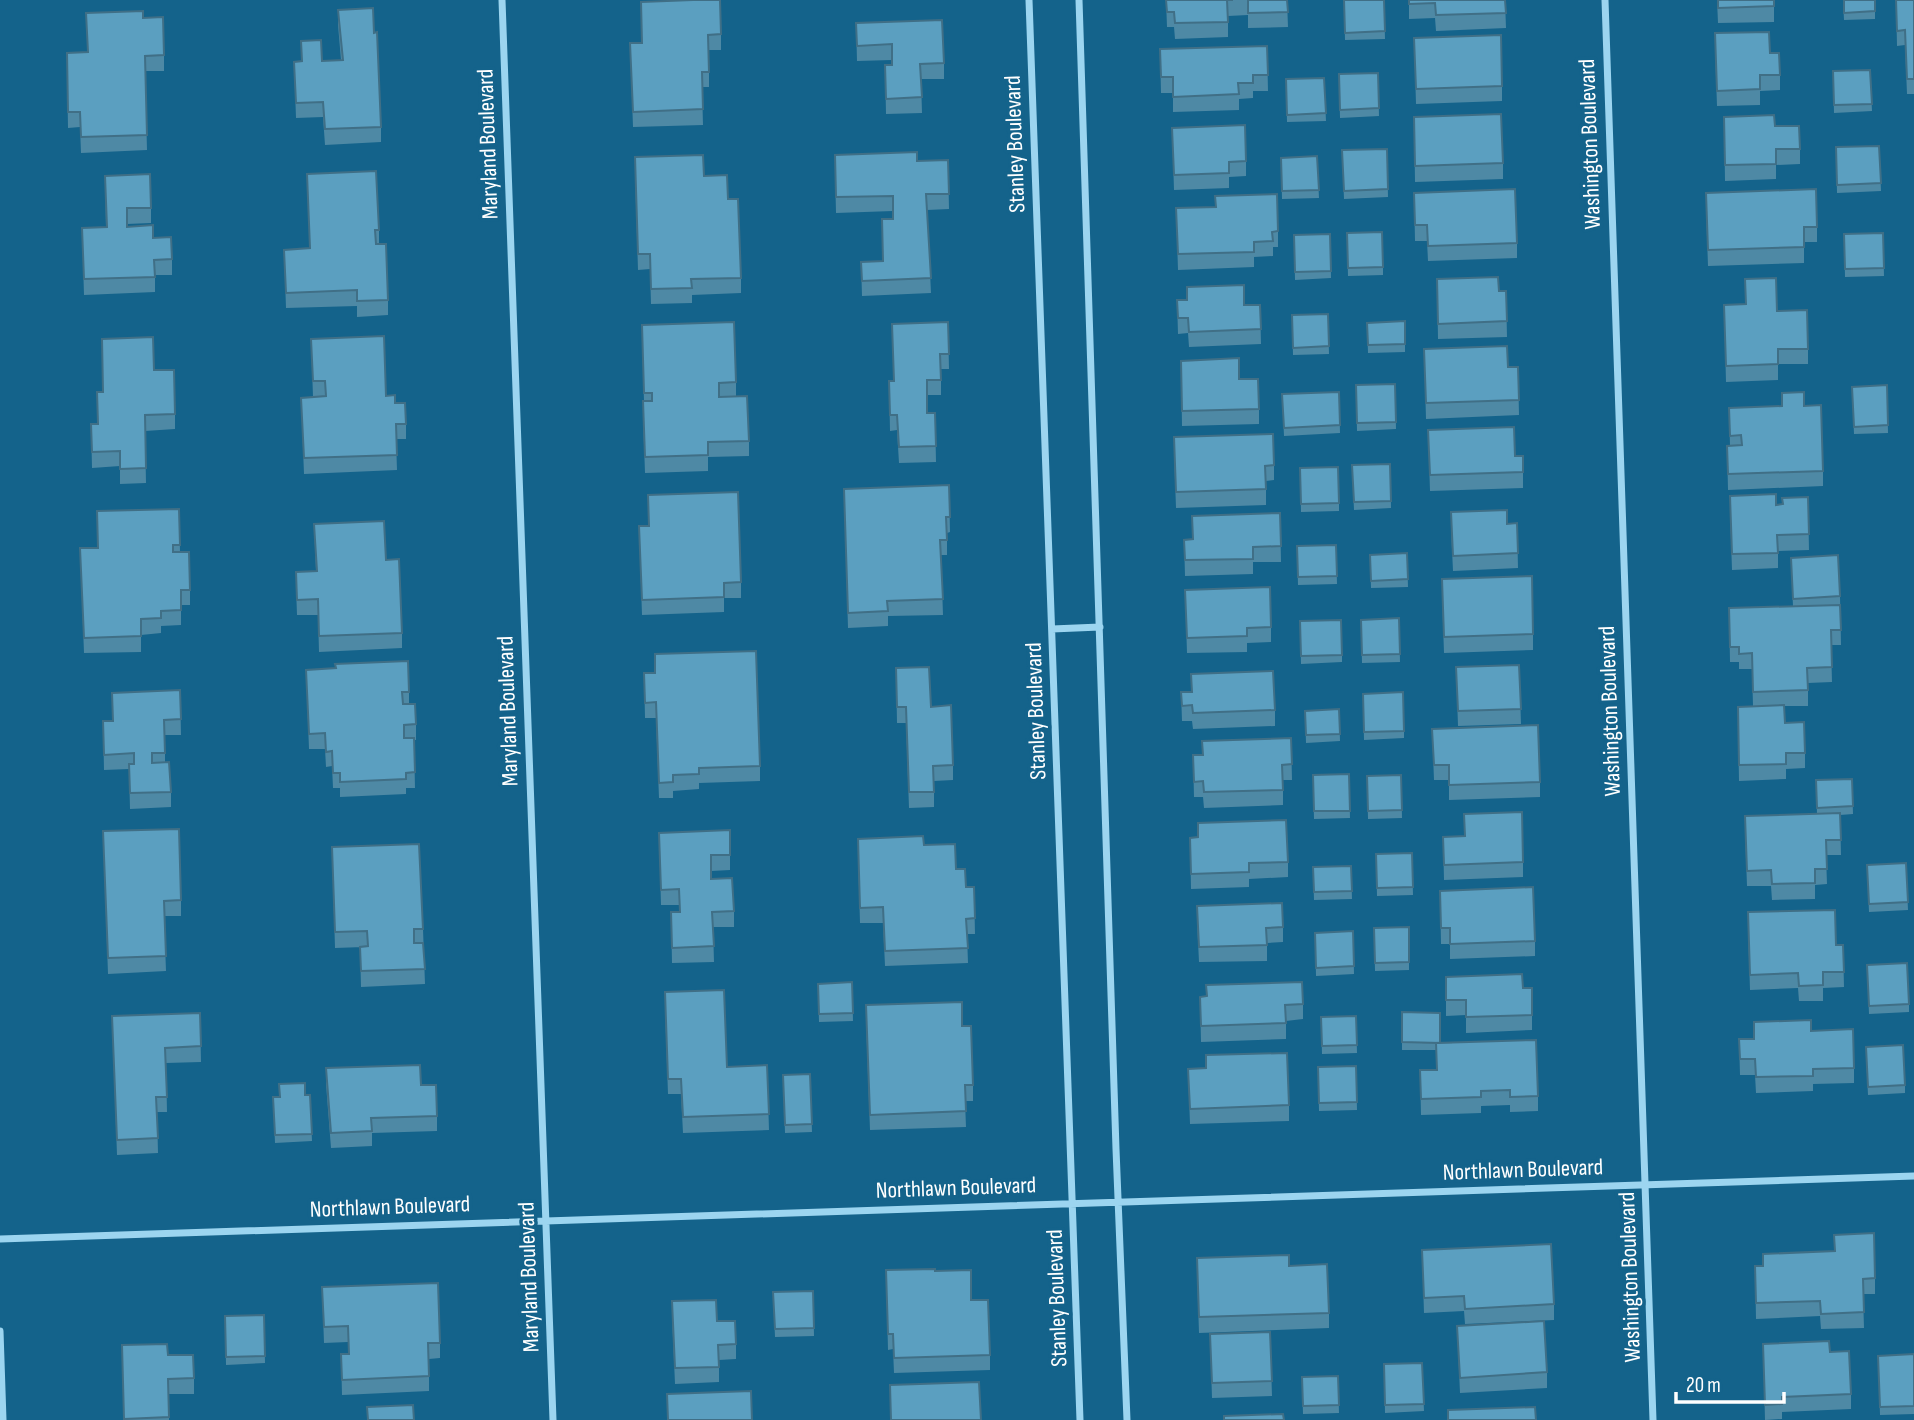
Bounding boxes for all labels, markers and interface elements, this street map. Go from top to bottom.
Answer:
street label: Washington Boulevard [1573,58,1607,230]
street label: Maryland Boulevard [471,68,505,220]
street label: Stanley Boulevard [999,75,1031,213]
street label: Washington Boulevard [1593,625,1627,797]
street label: Maryland Boulevard [491,635,525,787]
street label: Stanley Boulevard [1020,642,1052,780]
street label: Northlawn Boulevard [1442,1153,1604,1187]
street label: Northlawn Boulevard [875,1171,1037,1205]
street label: Northlawn Boulevard [309,1190,471,1224]
street label: Washington Boulevard [1613,1191,1647,1363]
street label: Maryland Boulevard [512,1201,546,1353]
street label: Stanley Boulevard [1041,1229,1073,1367]
scale bar [1676,1360,1784,1404]
text: 20 m [1686,1373,1721,1398]

